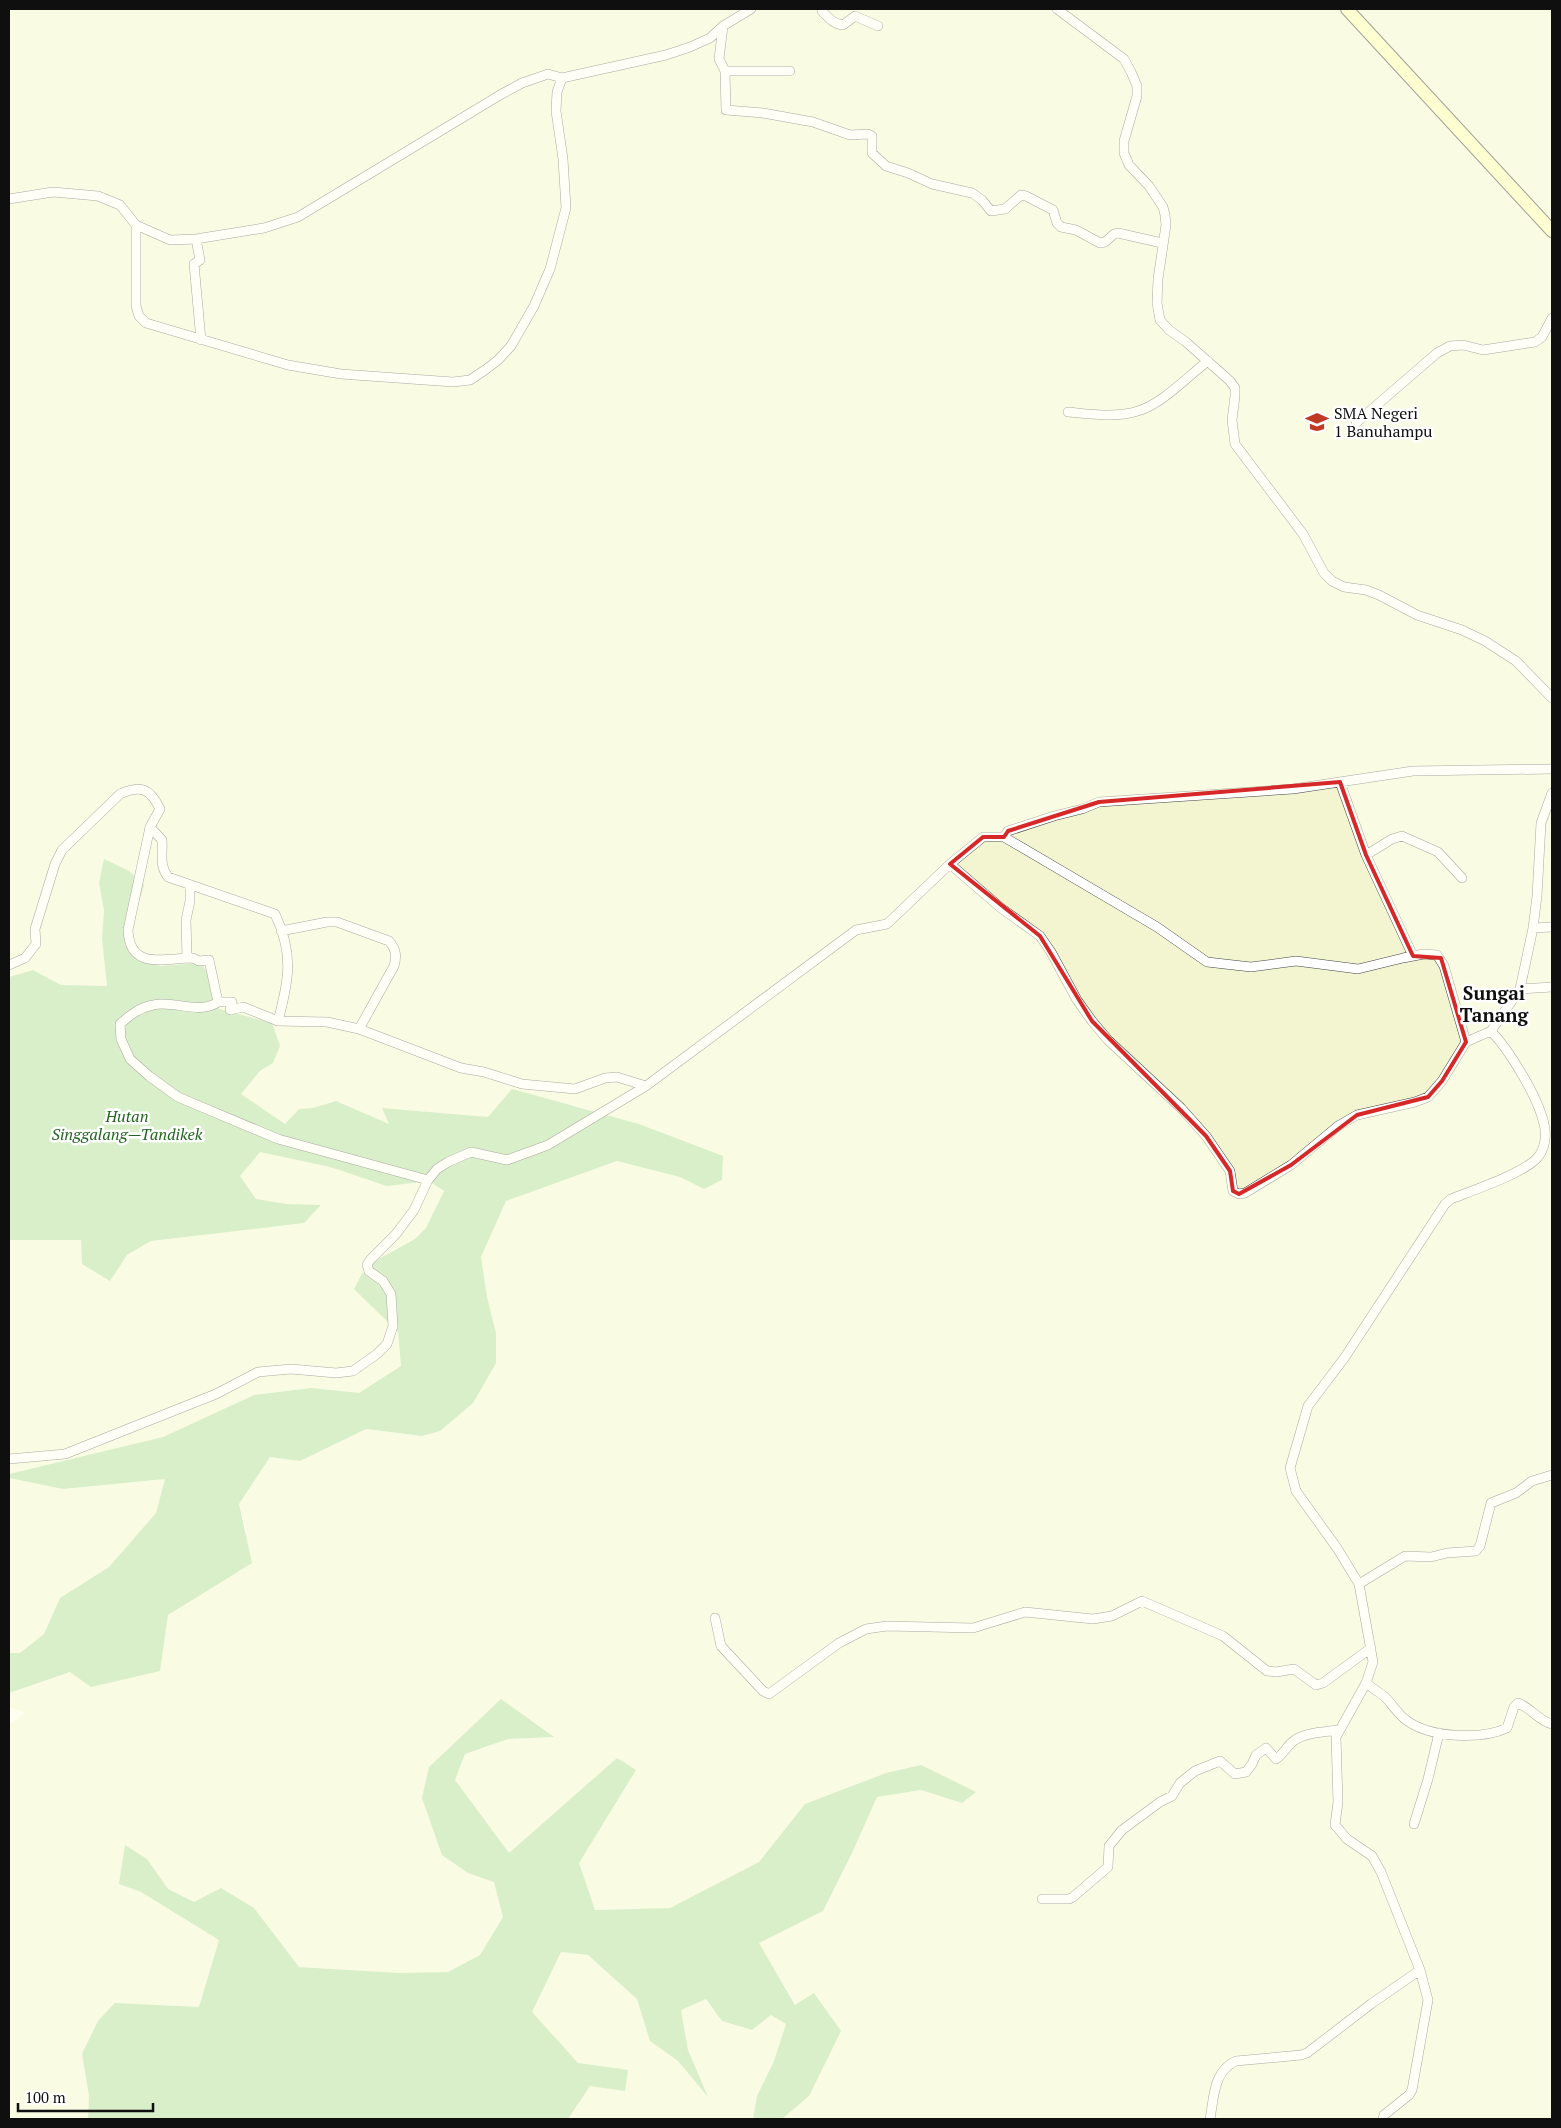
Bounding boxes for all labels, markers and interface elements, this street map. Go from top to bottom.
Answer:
place label: SMA Negeri 1 Banuhampu [1334,402,1433,442]
school or university icon: SMA Negeri 1 Banuhampu [1304,409,1330,435]
district label: Sungai Tanang [1460,980,1530,1027]
park label: Hutan Singgalang—Tandikek [52,1105,203,1145]
scale bar [18,2080,152,2112]
text: 100 m [25,2087,66,2107]

